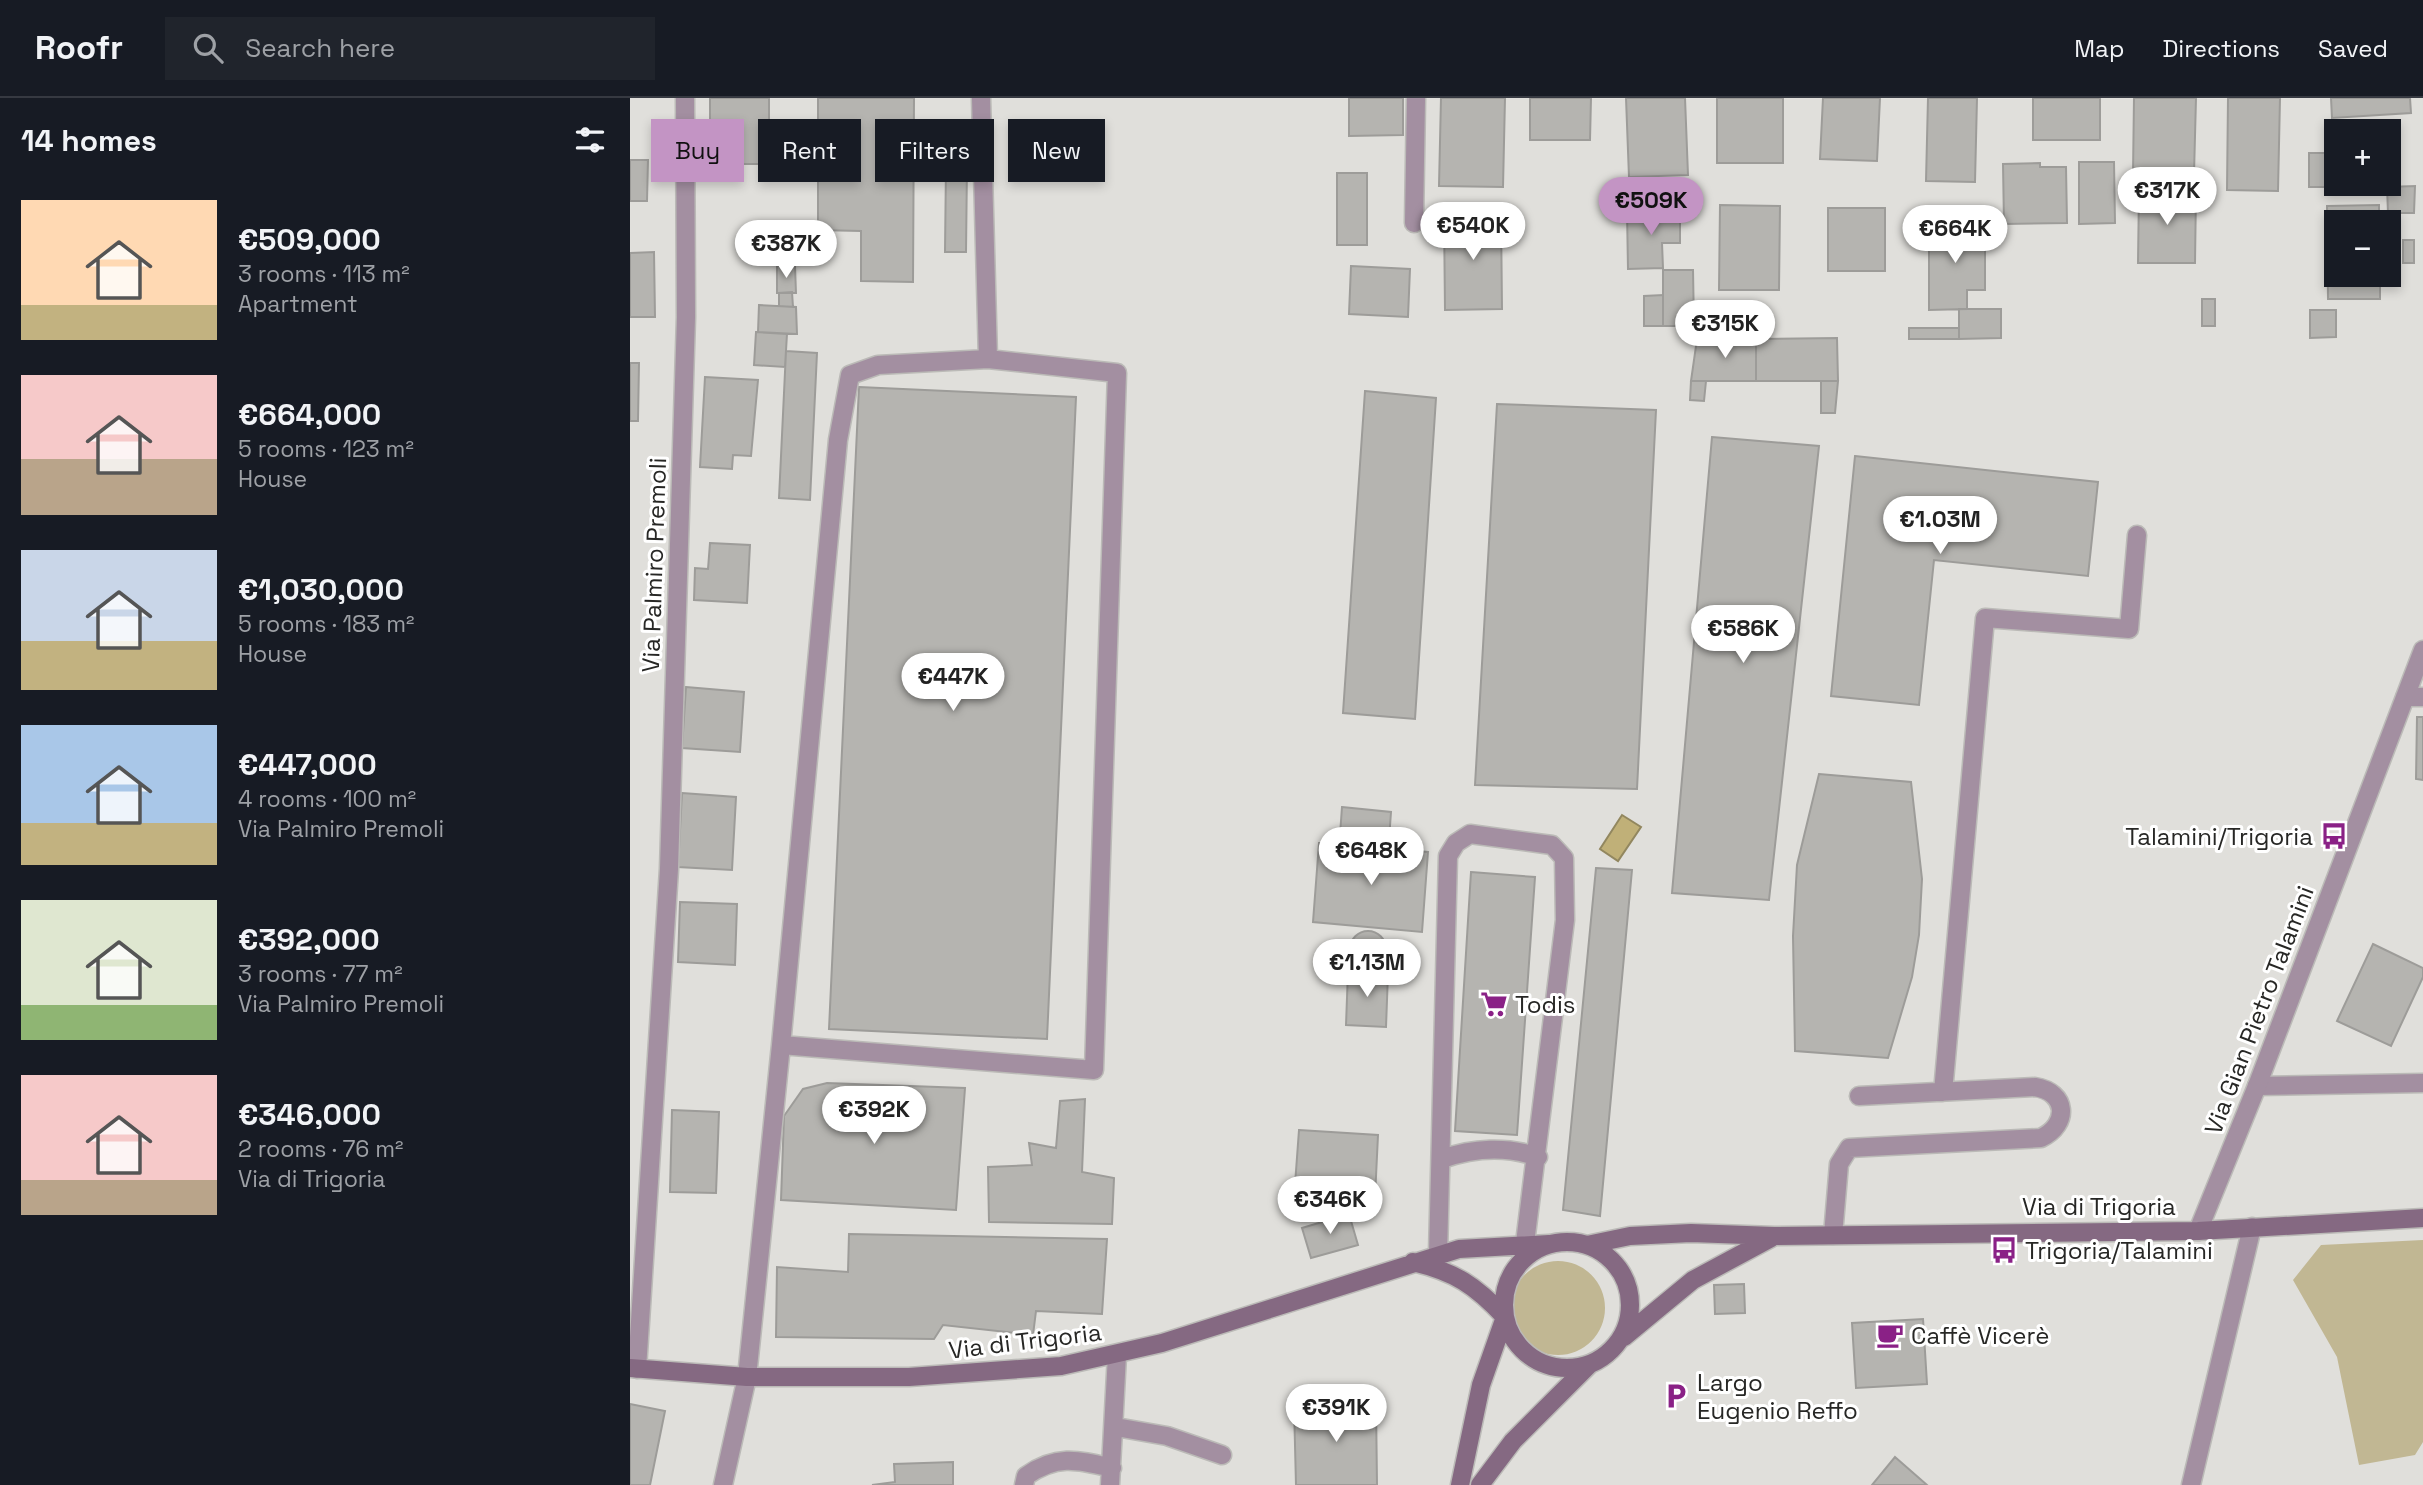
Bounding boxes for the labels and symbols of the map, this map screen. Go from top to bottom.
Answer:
pin: €317K [2118,167,2216,227]
pin: €509K [1602,178,1700,237]
pin: €540K [1424,202,1522,262]
pin: €664K [1906,206,2004,265]
pin: €387K [737,220,835,280]
pin: €315K [1676,300,1774,360]
street label: Via Palmiro Premoli [635,457,673,673]
pin: €1.03M [1883,496,1997,556]
pin: €586K [1694,606,1792,665]
pin: €447K [904,654,1002,713]
place label: Talamini/Trigoria [2125,821,2313,852]
bus stop icon: Talamini/Trigoria [2319,821,2349,851]
pin: €648K [1322,828,1420,887]
street label: Via Gian Pietro Talamini [2197,881,2321,1139]
pin: €1.13M [1310,940,1424,999]
supermarket icon: Todis [1479,989,1509,1019]
place label: Todis [1515,989,1576,1020]
pin: €392K [825,1086,923,1146]
pin: €346K [1281,1176,1379,1236]
street label: Via di Trigoria [2022,1191,2176,1222]
bus stop icon: Trigoria/Talamini [1989,1235,2019,1265]
place label: Trigoria/Talamini [2025,1235,2213,1266]
street label: Via di Trigoria [947,1316,1103,1366]
cafe icon: Caffè Vicerè [1875,1320,1905,1350]
place label: Caffè Vicerè [1911,1320,2049,1351]
place label: Largo Eugenio Reffo [1697,1367,1858,1426]
parking icon: Largo Eugenio Reffo [1661,1381,1691,1411]
pin: €391K [1287,1384,1385,1444]

